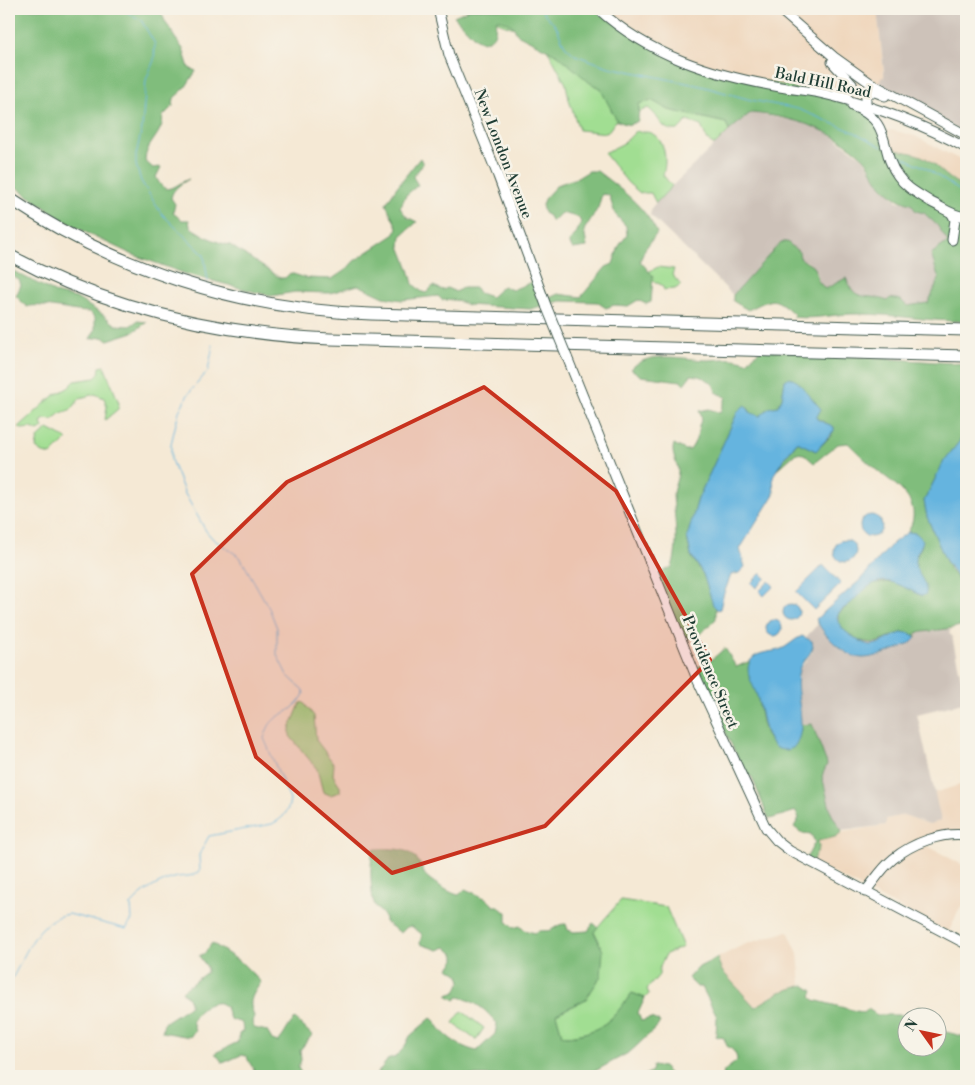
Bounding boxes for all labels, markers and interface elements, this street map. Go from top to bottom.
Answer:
street label: Bald Hill Road [772,63,873,103]
street label: New London Avenue [469,86,537,222]
street label: Providence Street [678,613,743,732]
north arrow [898,1008,948,1058]
text: N [901,1016,923,1035]

